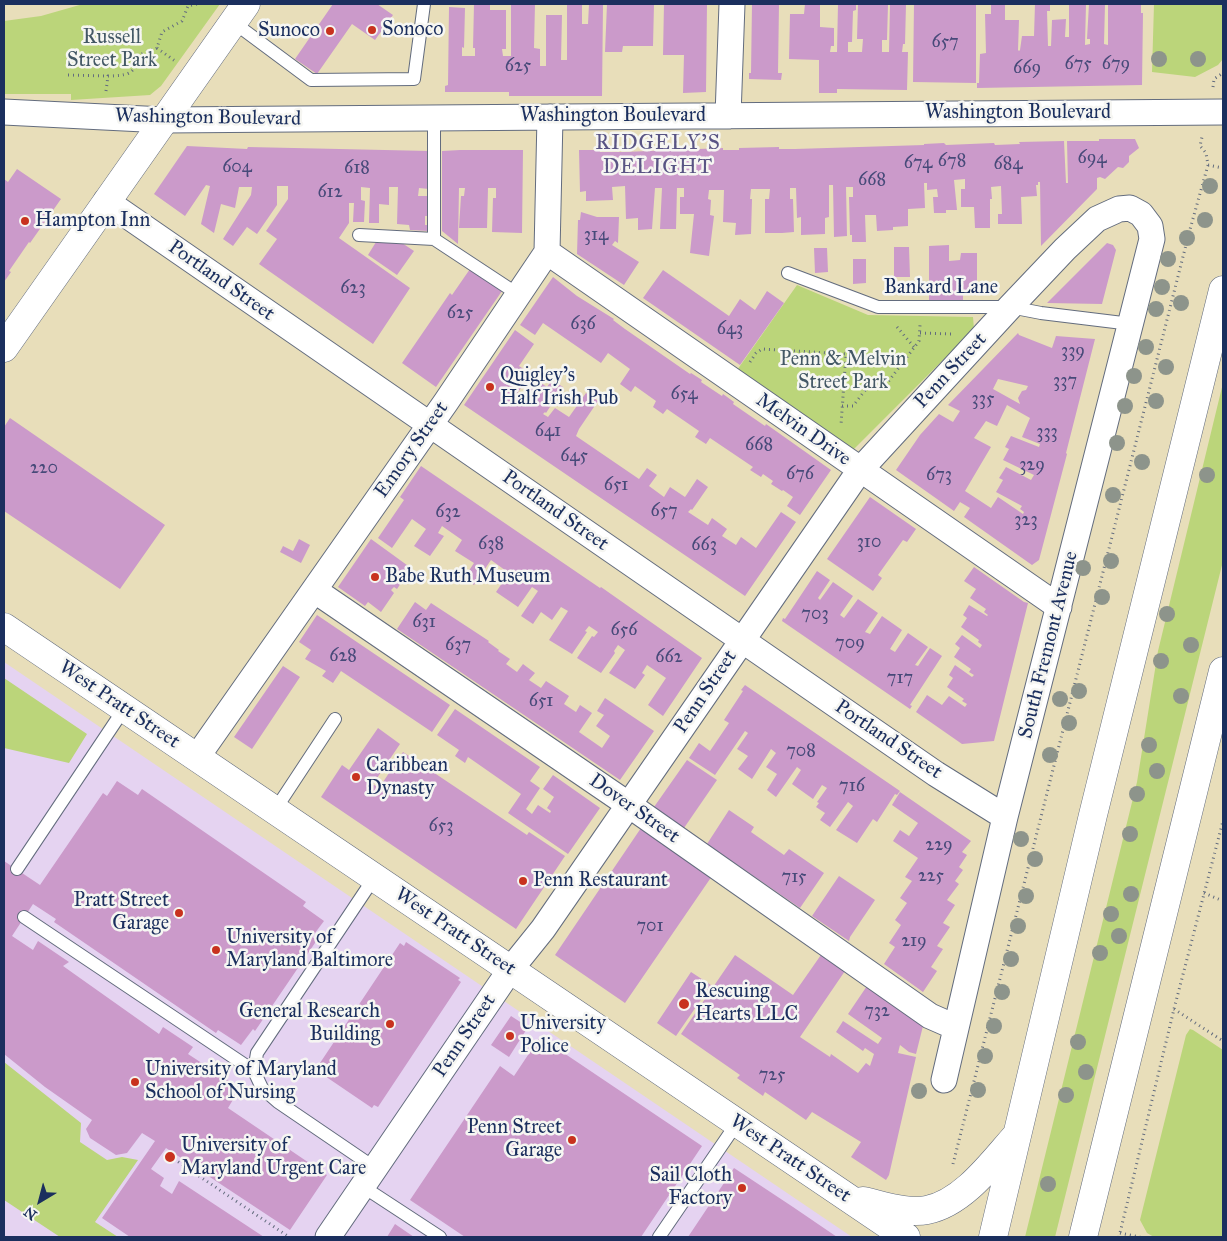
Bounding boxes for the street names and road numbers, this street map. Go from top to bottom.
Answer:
street label: Washington Boulevard [925,101,1111,125]
street label: Washington Boulevard [115,104,301,132]
street label: Washington Boulevard [520,104,706,128]
street label: Portland Street [163,235,279,327]
street label: Bankard Lane [884,276,998,300]
street label: Penn Street [910,328,992,414]
street label: Melvin Drive [751,388,855,472]
street label: Emory Street [370,397,454,503]
street label: Portland Street [497,465,613,557]
street label: South Fremont Avenue [1014,549,1084,741]
street label: Penn Street [670,646,742,738]
street label: West Pratt Street [54,656,184,754]
street label: Portland Street [830,695,946,785]
street label: Dover Street [584,769,684,849]
street label: West Pratt Street [390,883,520,981]
street label: Penn Street [429,990,501,1082]
street label: West Pratt Street [725,1110,855,1208]

